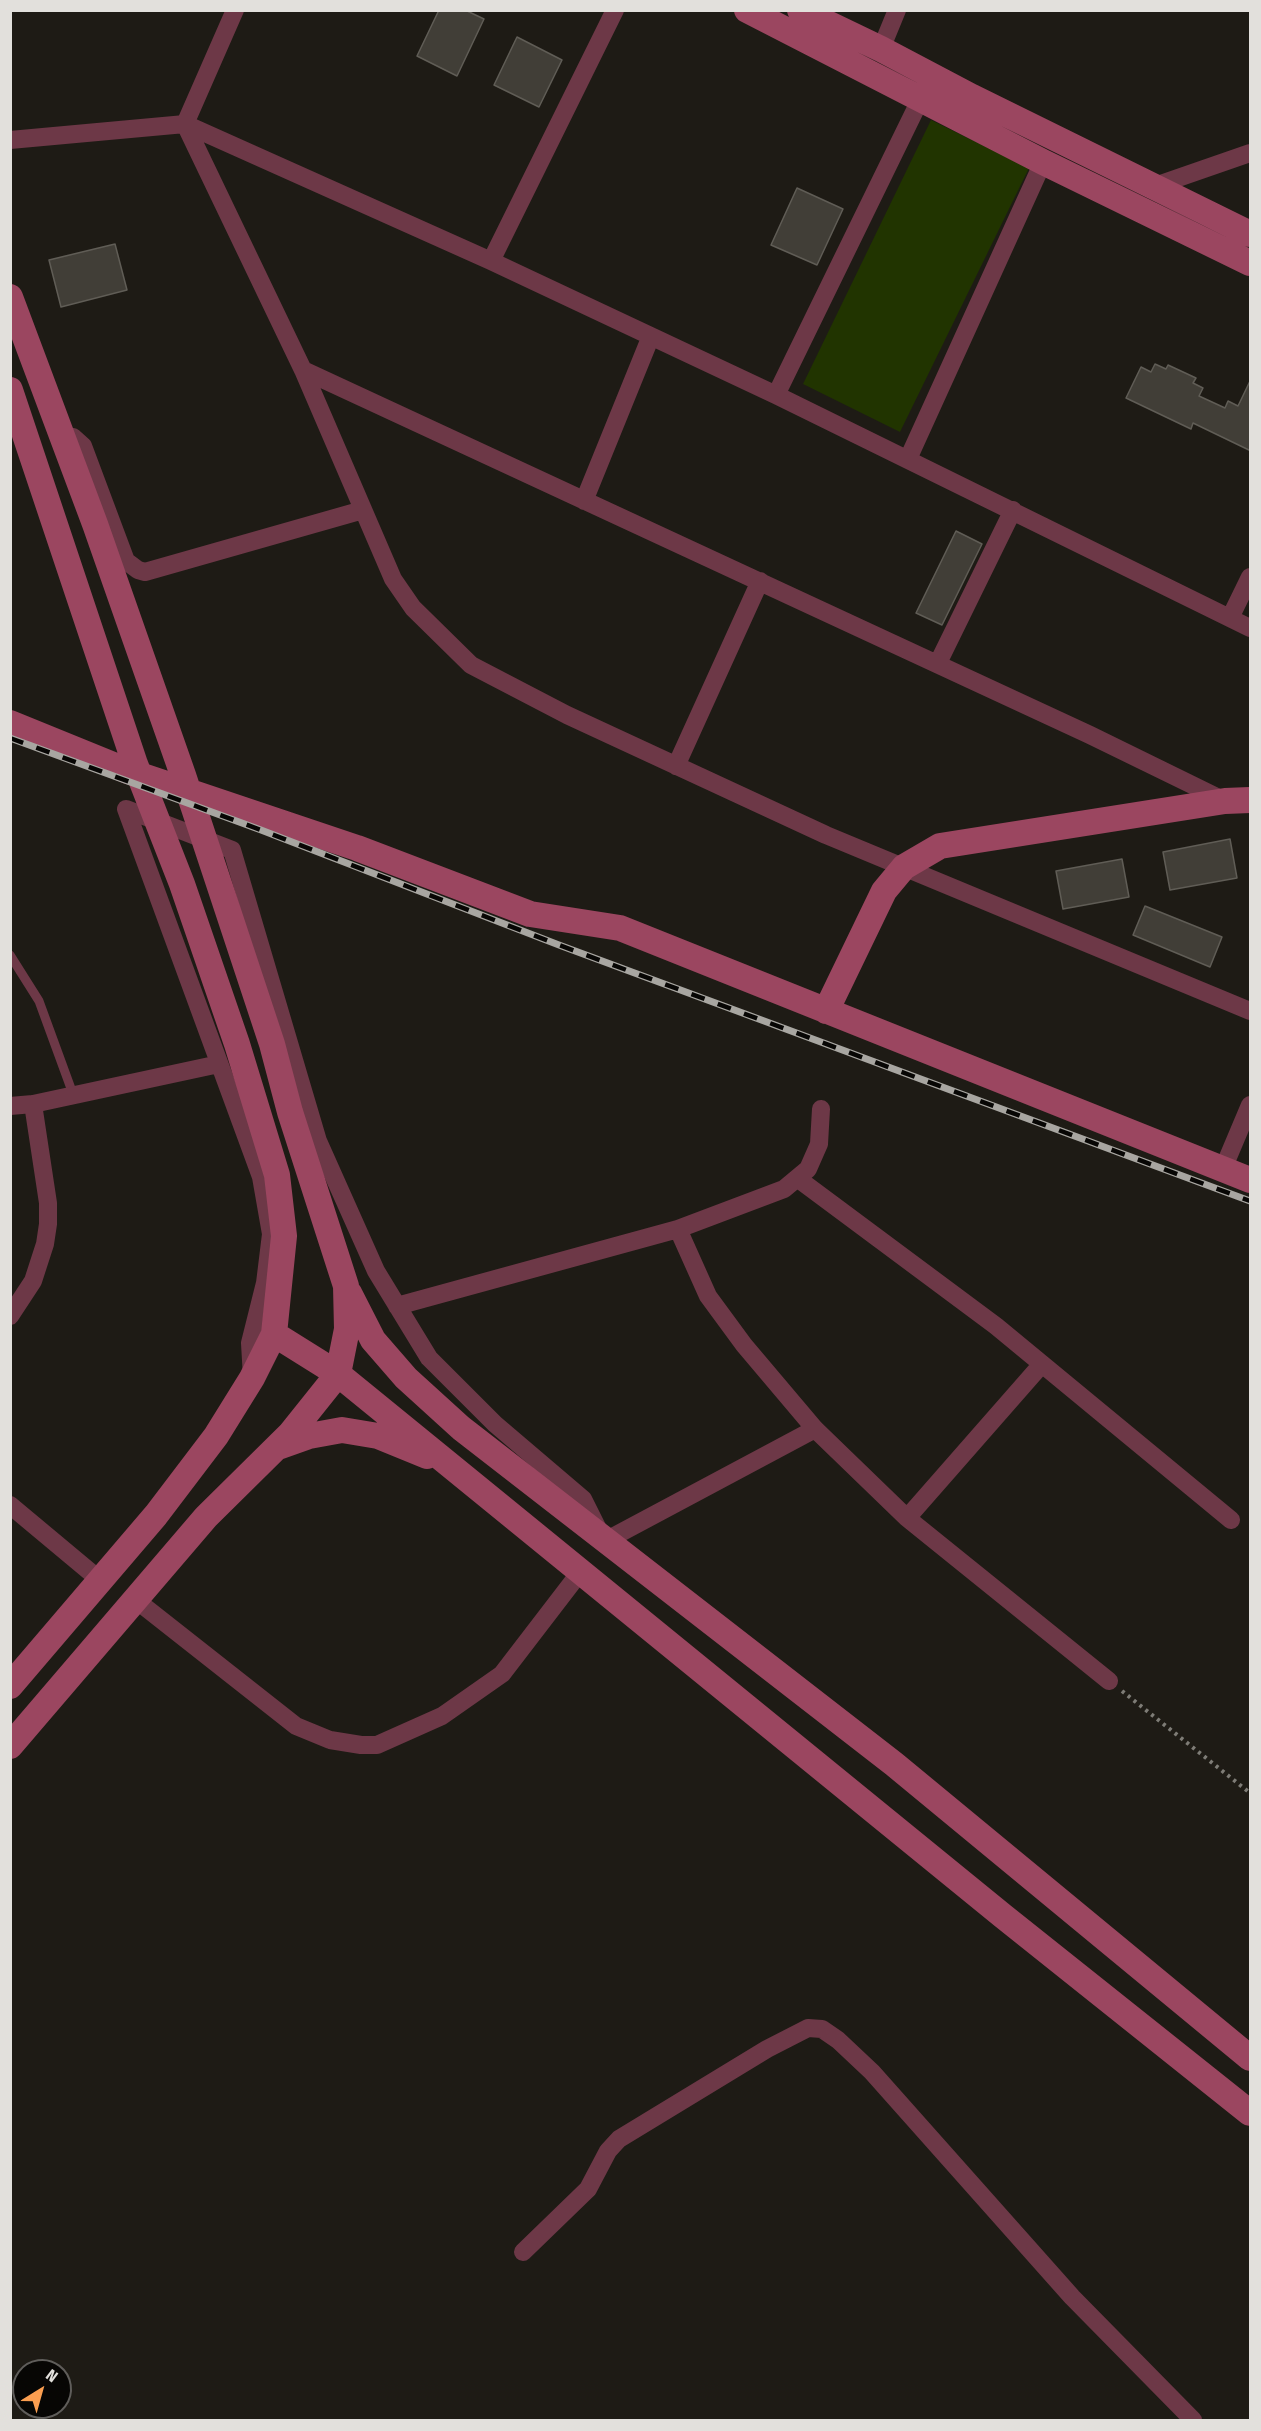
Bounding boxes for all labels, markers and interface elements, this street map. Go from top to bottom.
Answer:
north arrow [12,2359,72,2419]
text: N [42,2365,61,2386]

